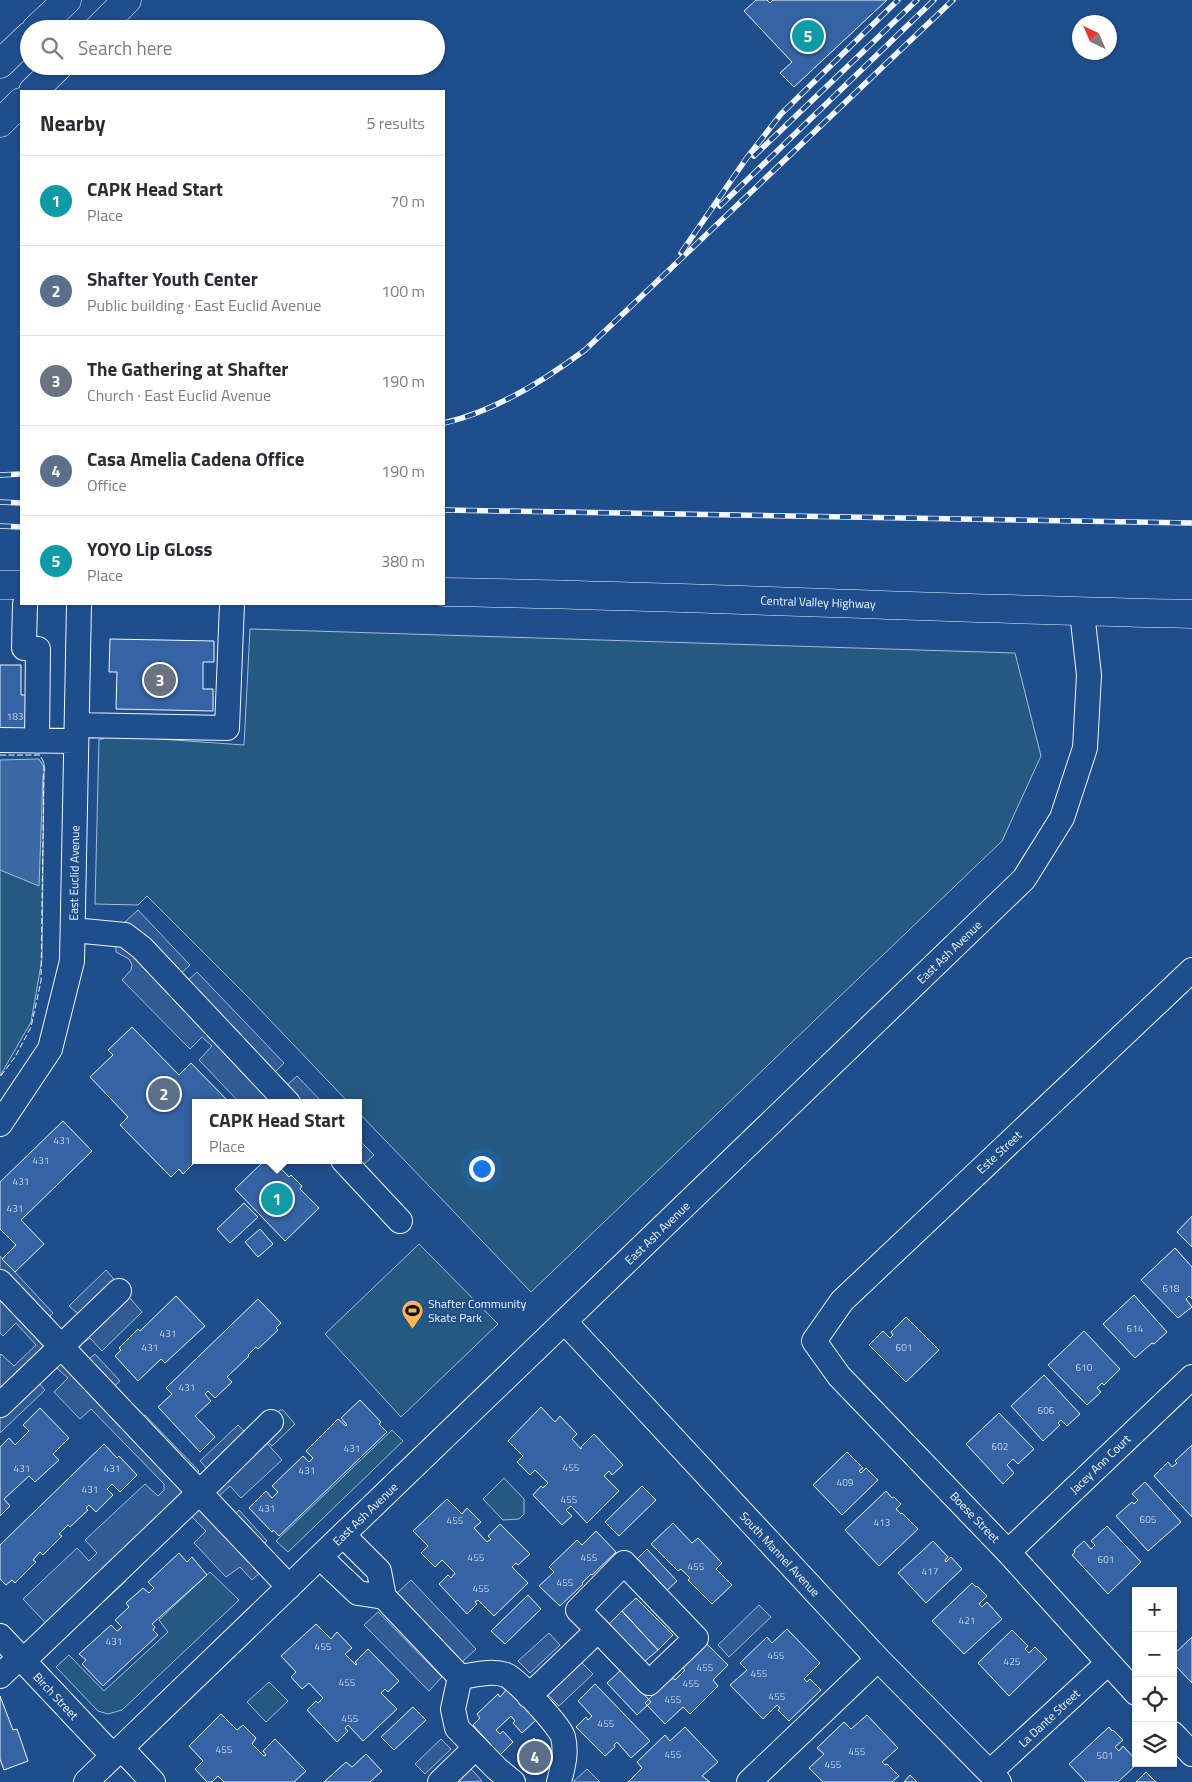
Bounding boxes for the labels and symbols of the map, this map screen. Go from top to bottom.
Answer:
north arrow [1072,15,1117,60]
pin: 5 [792,17,824,55]
street label: Central Valley Highway [760,590,876,614]
pin: 3 [144,661,176,699]
house number: 183 [7,709,23,724]
street label: East Euclid Avenue [64,825,84,921]
street label: East Ash Avenue [912,916,986,988]
pin: 2 [148,1075,180,1113]
street label: Este Street [972,1125,1027,1178]
house number: 431 [54,1133,70,1148]
house number: 431 [33,1153,49,1168]
your location [469,1156,495,1182]
house number: 431 [13,1174,29,1189]
pin: 1 [261,1180,293,1218]
street label: East Ash Avenue [620,1197,694,1269]
house number: 431 [7,1201,23,1216]
house number: 618 [1163,1281,1180,1296]
place label: Shafter Community Skate Park [428,1294,526,1327]
sports icon: Shafter Community Skate Park [400,1298,424,1329]
house number: 614 [1127,1321,1144,1336]
house number: 431 [160,1326,176,1341]
house number: 431 [142,1340,158,1355]
house number: 601 [896,1340,912,1355]
house number: 610 [1076,1360,1093,1375]
house number: 431 [179,1380,195,1395]
house number: 606 [1038,1403,1055,1418]
street label: Jacey Ann Court [1065,1429,1136,1498]
house number: 602 [992,1439,1008,1454]
house number: 431 [344,1441,360,1456]
house number: 455 [563,1460,580,1475]
house number: 431 [14,1461,30,1476]
house number: 431 [104,1461,120,1476]
house number: 431 [299,1463,315,1478]
house number: 409 [837,1475,854,1490]
street label: East Ash Avenue [328,1478,402,1550]
house number: 431 [82,1482,98,1497]
street label: Boese Street [946,1487,1005,1548]
house number: 455 [561,1492,578,1507]
house number: 431 [259,1501,275,1516]
street label: South Mannel Avenue [735,1507,825,1601]
house number: 605 [1140,1512,1157,1527]
house number: 455 [447,1513,464,1528]
house number: 413 [874,1515,890,1530]
house number: 455 [468,1550,485,1565]
house number: 455 [581,1550,598,1565]
house number: 601 [1098,1552,1114,1567]
house number: 455 [688,1559,705,1574]
house number: 417 [922,1564,938,1579]
house number: 455 [557,1575,574,1590]
house number: 455 [473,1581,490,1596]
house number: 421 [959,1613,975,1628]
house number: 431 [106,1634,122,1649]
house number: 455 [315,1639,332,1654]
house number: 455 [768,1648,785,1663]
house number: 425 [1004,1654,1021,1669]
house number: 455 [697,1660,714,1675]
house number: 455 [751,1666,768,1681]
street label: Birch Street [29,1668,84,1725]
house number: 455 [339,1675,356,1690]
house number: 455 [683,1676,700,1691]
street label: La Dante Street [1014,1684,1085,1752]
house number: 455 [769,1689,786,1704]
house number: 455 [665,1692,682,1707]
house number: 455 [342,1711,359,1726]
house number: 455 [598,1716,615,1731]
pin: 4 [519,1738,551,1776]
house number: 455 [216,1742,233,1757]
house number: 455 [849,1744,866,1759]
house number: 455 [665,1747,682,1762]
house number: 501 [1097,1748,1113,1763]
house number: 455 [825,1757,842,1772]

